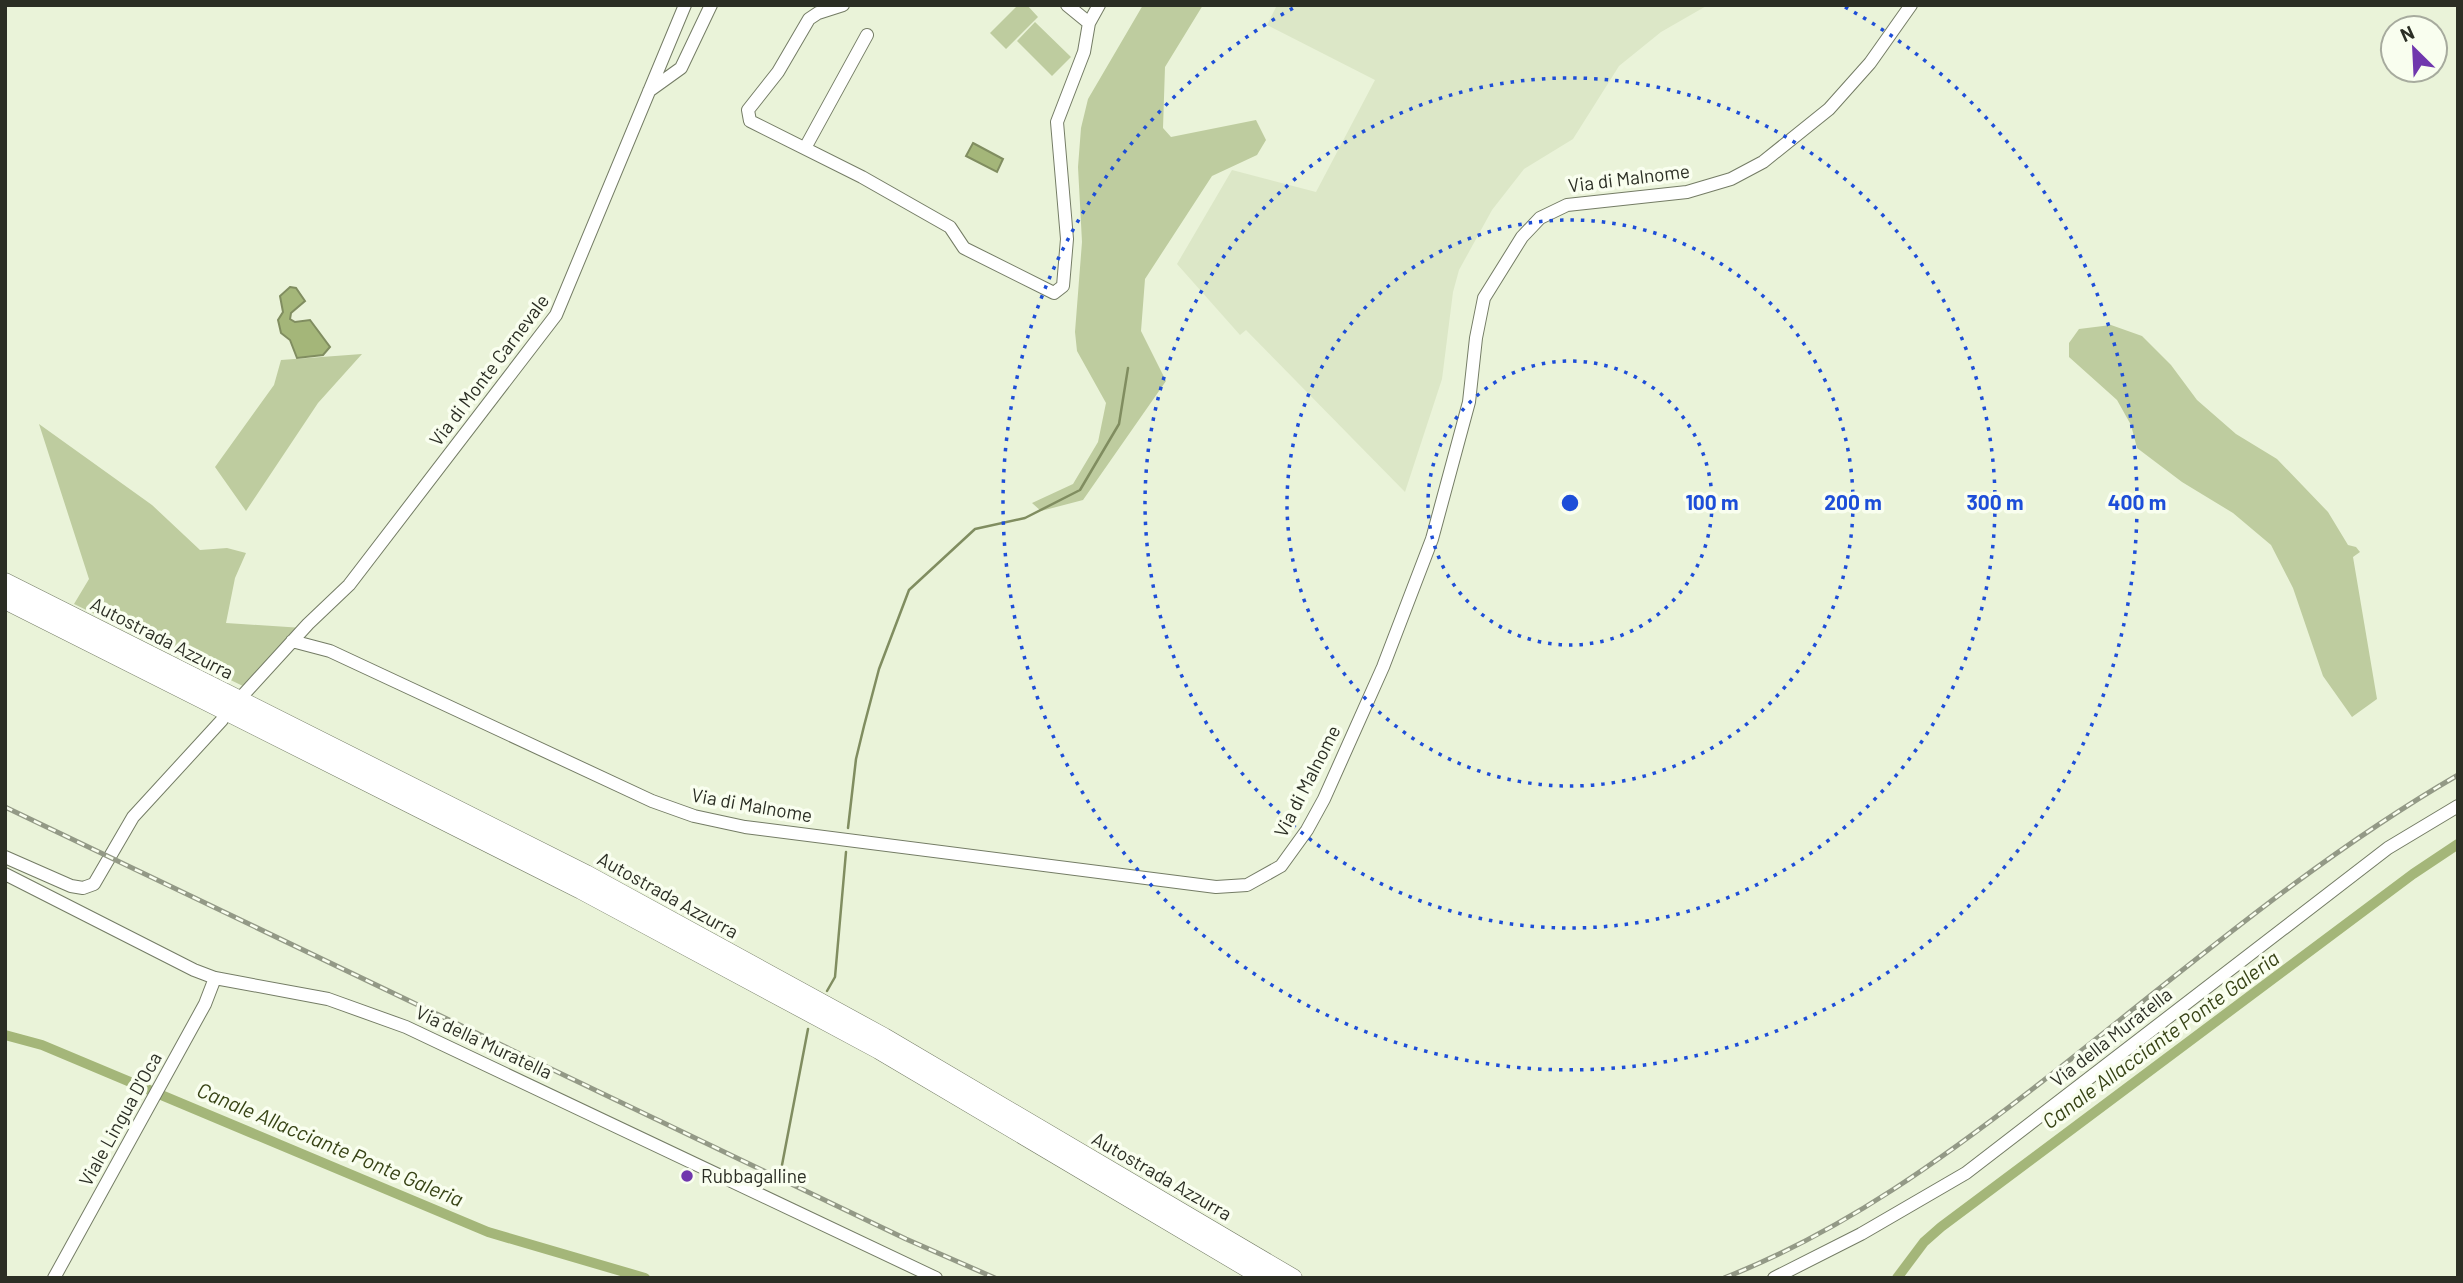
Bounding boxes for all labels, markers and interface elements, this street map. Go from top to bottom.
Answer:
north arrow [2379,14,2449,84]
text: N [2396,20,2417,46]
street label: Via di Malnome [1567,159,1691,196]
street label: Via di Monte Carnevale [424,289,553,450]
text: 100 m [1685,489,1739,514]
text: 200 m [1824,489,1882,514]
text: 300 m [1966,489,2024,514]
text: 400 m [2108,489,2166,514]
centre of rings [1558,491,1582,515]
street label: Autostrada Azzurra [87,592,238,684]
street label: Via di Malnome [1269,721,1345,841]
street label: Via di Malnome [690,783,814,826]
street label: Autostrada Azzurra [594,846,743,943]
water label: Canale Allacciante Ponte Galeria [2037,944,2283,1133]
street label: Via della Muratella [2045,982,2176,1091]
street label: Via della Muratella [412,1000,556,1083]
street label: Viale Lingua D'Oca [73,1048,166,1190]
water label: Canale Allacciante Ponte Galeria [194,1076,467,1211]
street label: Autostrada Azzurra [1088,1126,1236,1225]
place label: Rubbagalline [701,1164,807,1187]
marker: Rubbagalline [679,1168,695,1184]

